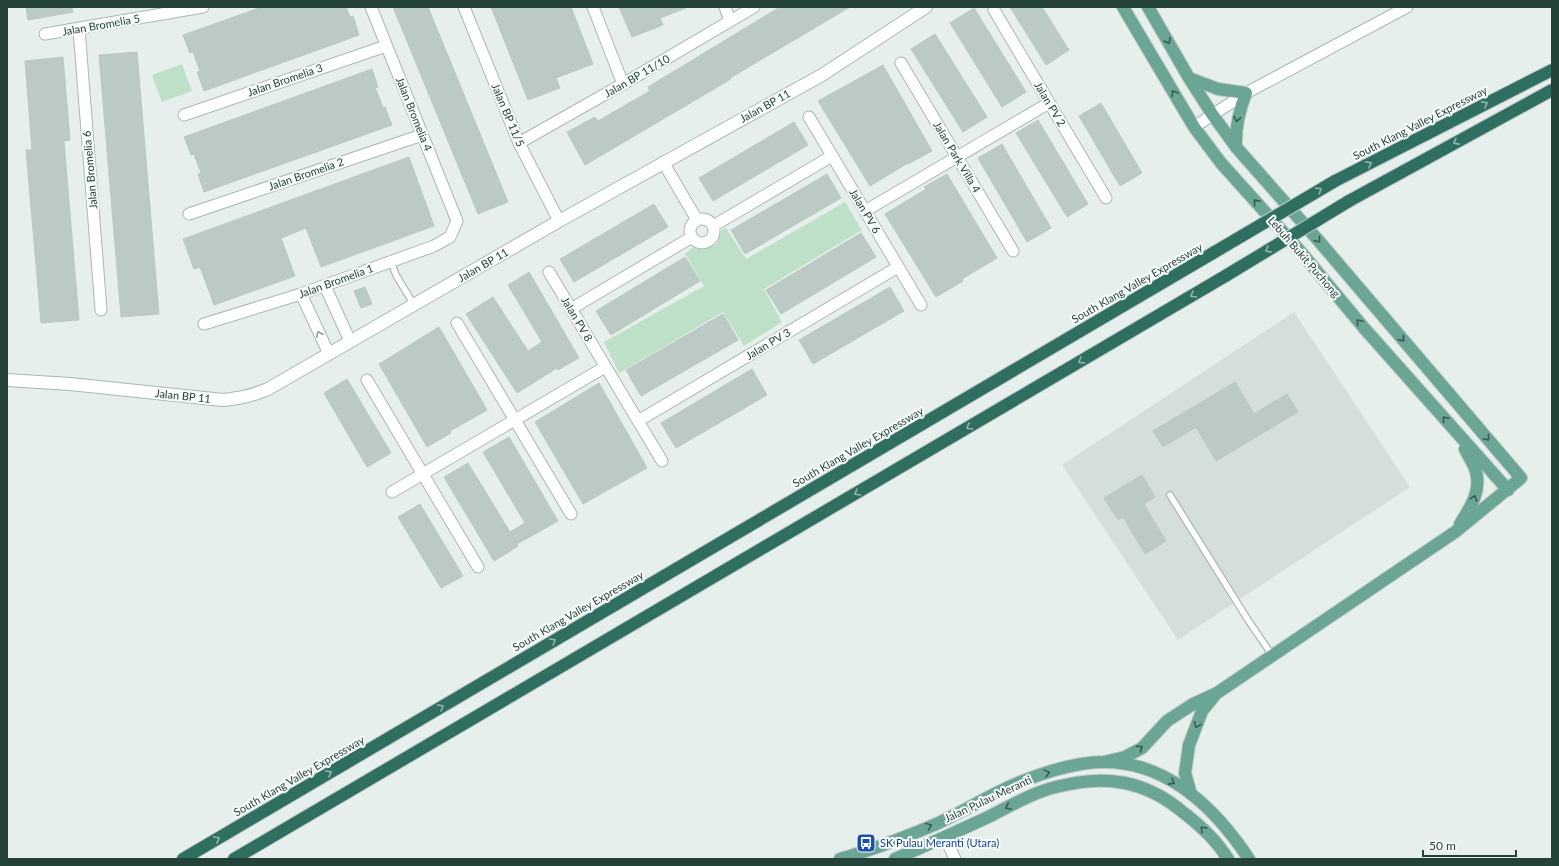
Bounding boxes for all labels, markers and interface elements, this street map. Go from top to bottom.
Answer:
street label: Jalan Bromelia 5 [61,11,141,38]
one-way arrow [1163,37,1170,44]
street label: Jalan BP 11/10 [602,51,672,100]
street label: Jalan Bromelia 3 [246,61,324,98]
street label: Jalan Bromelia 4 [394,75,435,153]
street label: Jalan PV 2 [1032,79,1069,128]
street label: Jalan BP 11/5 [489,81,528,148]
street label: South Klang Valley Expressway [1351,83,1489,162]
street label: Jalan BP 11 [737,86,792,125]
one-way arrow [1171,90,1178,97]
one-way arrow [1481,102,1488,109]
one-way arrow [1234,116,1242,122]
street label: Jalan Park Villa 4 [931,119,984,195]
street label: Jalan Bromelia 6 [80,130,99,210]
one-way arrow [1453,138,1460,145]
street label: Jalan Bromelia 2 [267,155,345,192]
one-way arrow [1365,161,1373,168]
street label: Jalan PV 6 [847,186,884,235]
one-way arrow [1315,188,1322,195]
one-way arrow [1254,199,1261,206]
street label: Lebuh Bukit Puchong [1266,214,1343,300]
one-way arrow [1314,235,1321,243]
street label: South Klang Valley Expressway [1069,240,1205,325]
street label: Jalan BP 11 [455,245,510,284]
one-way arrow [1265,246,1272,253]
street label: Jalan Bromelia 1 [297,261,375,300]
one-way arrow [1190,290,1197,297]
street label: Jalan PV 8 [559,294,596,343]
one-way arrow [1356,319,1363,326]
street label: Jalan PV 3 [743,325,792,362]
one-way arrow [316,330,324,338]
one-way arrow [1398,334,1405,342]
one-way arrow [1078,356,1085,363]
street label: Jalan BP 11 [155,386,212,405]
street label: South Klang Valley Expressway [790,404,926,489]
one-way arrow [1442,417,1449,424]
one-way arrow [966,422,973,429]
one-way arrow [1482,433,1489,440]
one-way arrow [854,488,861,495]
one-way arrow [1470,495,1478,502]
street label: South Klang Valley Expressway [510,568,646,653]
one-way arrow [549,639,556,646]
one-way arrow [437,705,444,712]
one-way arrow [1193,722,1201,729]
street label: South Klang Valley Expressway [231,733,367,818]
one-way arrow [1136,745,1143,753]
one-way arrow [1044,769,1051,778]
one-way arrow [325,771,332,778]
street label: Jalan Pulau Meranti [942,773,1034,824]
one-way arrow [1168,778,1176,785]
one-way arrow [1005,802,1012,810]
one-way arrow [926,823,933,831]
one-way arrow [1200,826,1208,834]
bus stop icon: SK Pulau Meranti (Utara) [855,832,877,854]
scale bar [1423,832,1516,858]
place label: SK Pulau Meranti (Utara) [880,836,999,849]
one-way arrow [213,837,220,844]
text: 50 m [1429,838,1456,853]

